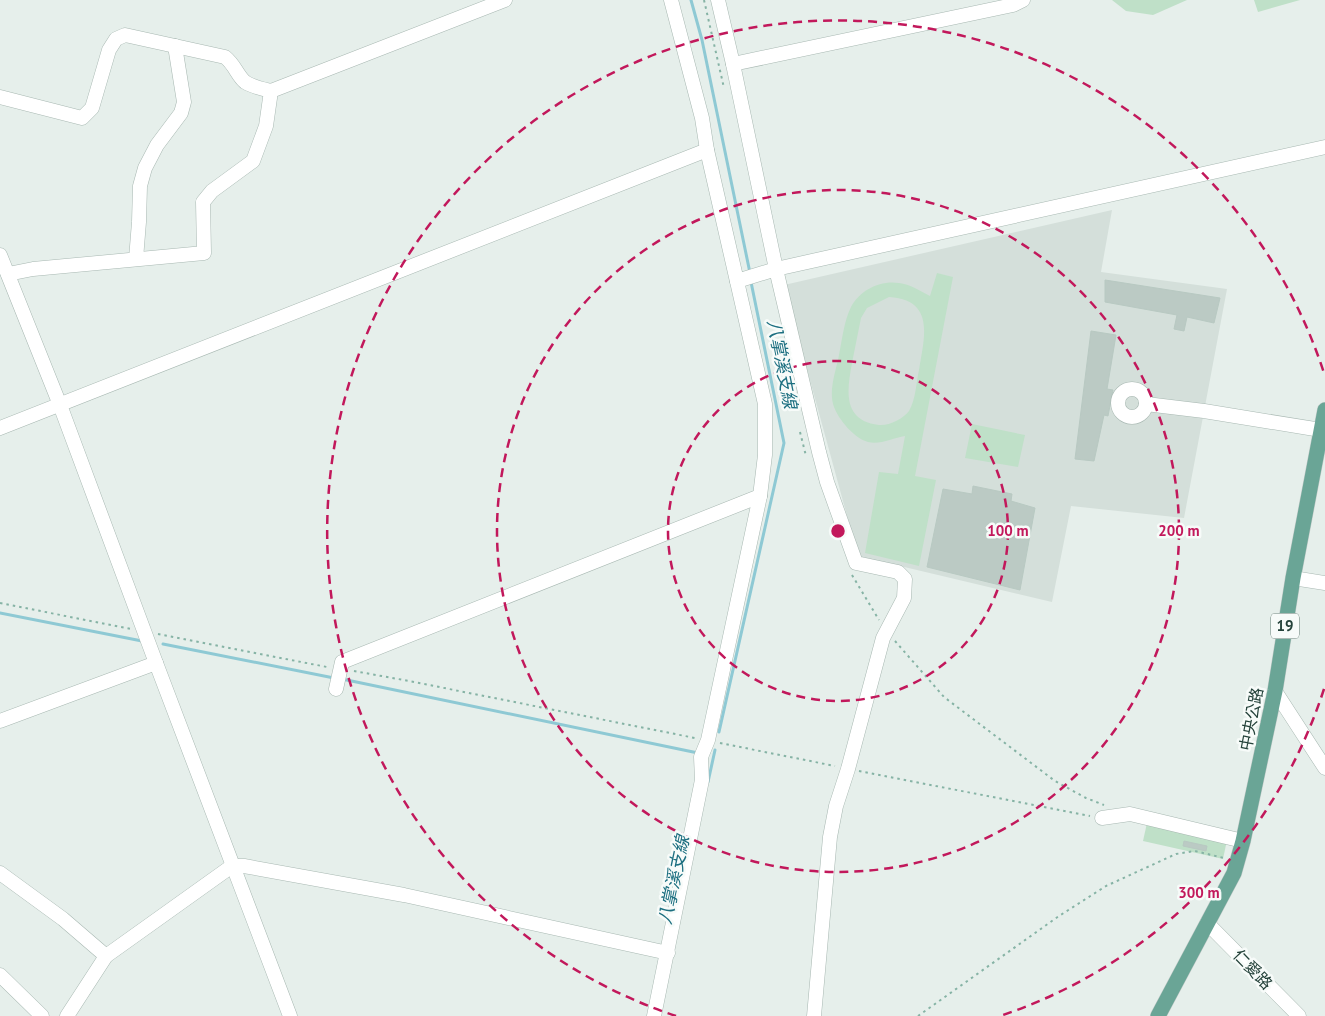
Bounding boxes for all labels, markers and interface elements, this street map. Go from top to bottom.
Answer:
water label: 八掌溪支線 [763,318,803,412]
text: 100 m [987,521,1029,540]
text: 200 m [1158,521,1200,540]
centre of rings [829,522,847,540]
road number: 19 [1271,614,1299,638]
street label: 中央公路 [1235,686,1267,752]
water label: 八掌溪支線 [653,832,695,926]
text: 300 m [1178,883,1220,902]
street label: 仁愛路 [1229,945,1277,993]

